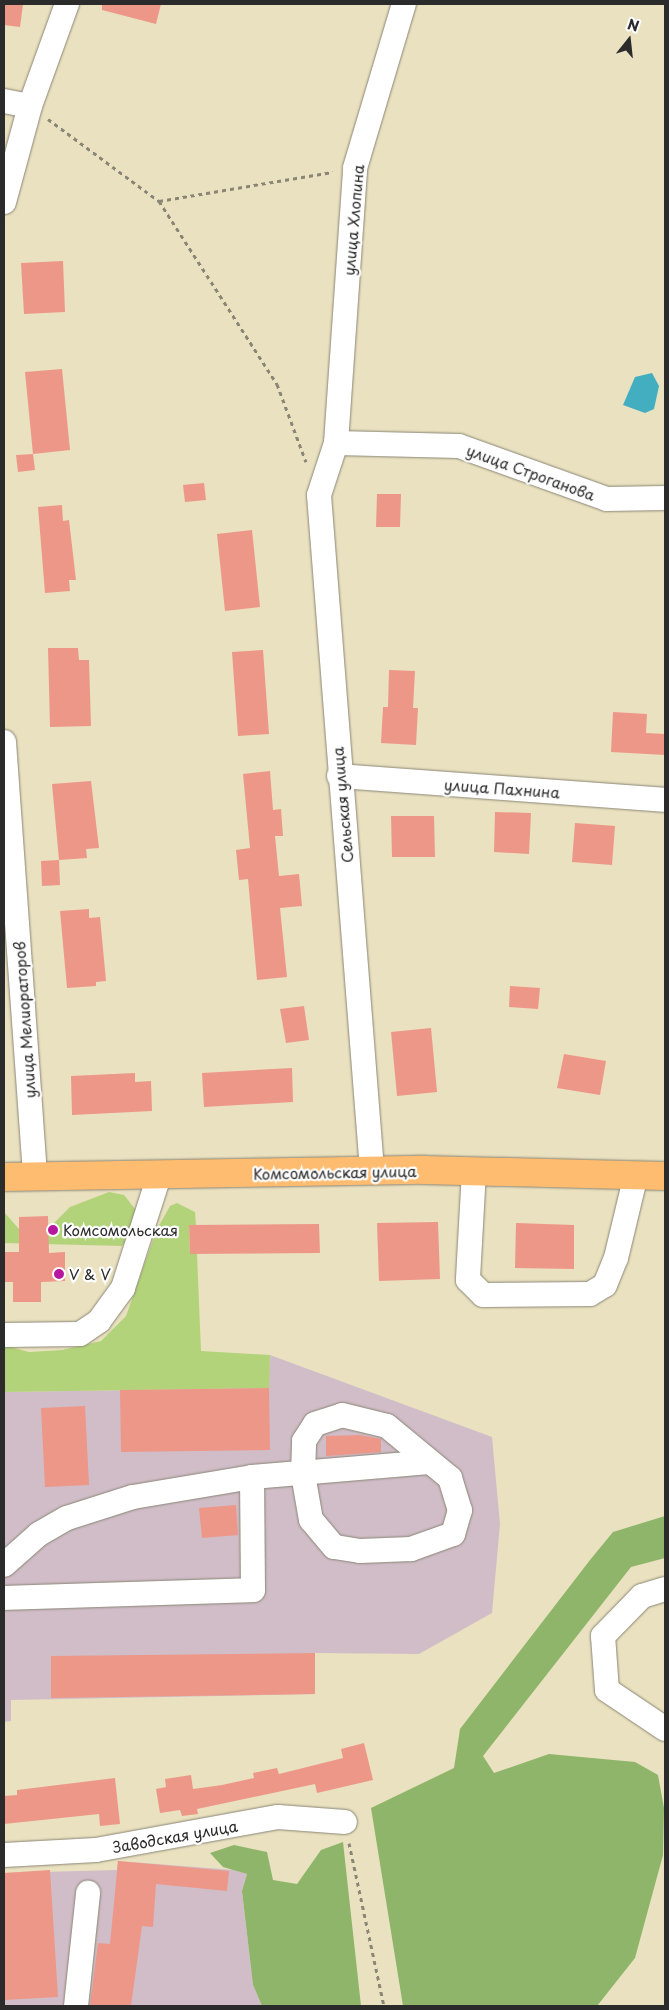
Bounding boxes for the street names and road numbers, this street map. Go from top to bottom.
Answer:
street label: улица Хлопина [339,163,367,277]
street label: улица Строганова [464,440,598,504]
street label: Сельская улица [328,746,356,864]
street label: улица Пахнина [443,775,561,801]
street label: улица Мелиораторов [10,941,38,1099]
street label: Комсомольская улица [252,1162,418,1182]
street label: Заводская улица [111,1816,239,1856]

